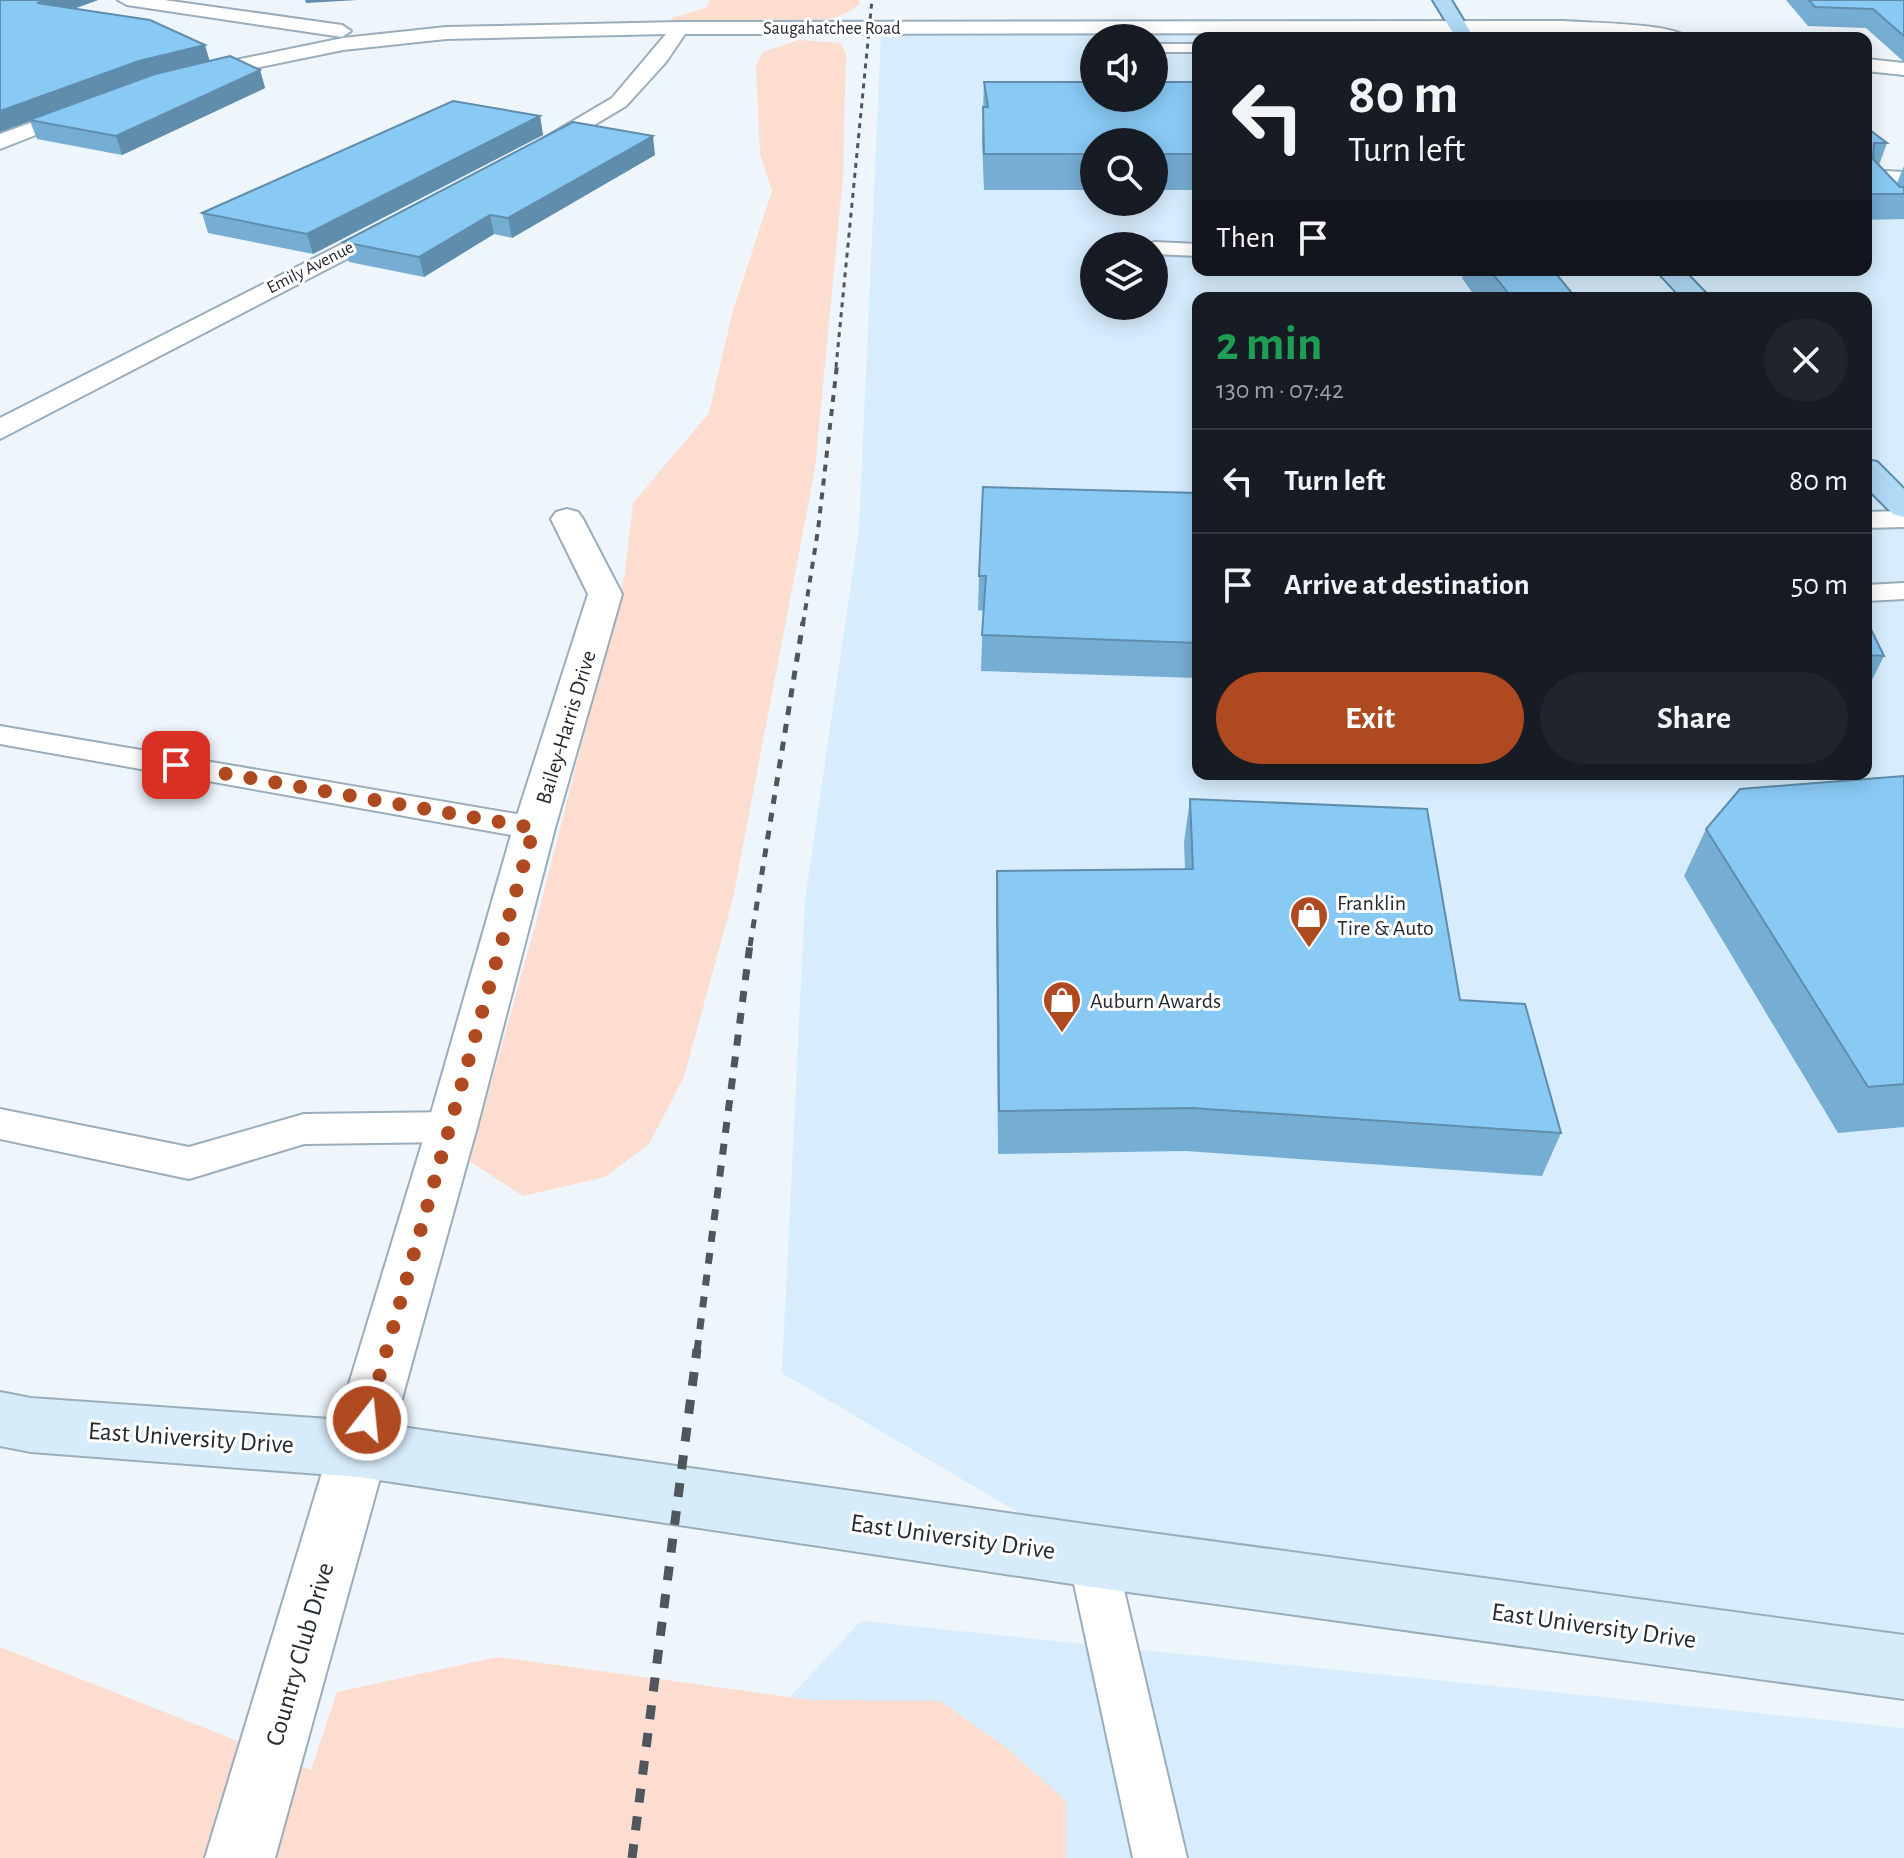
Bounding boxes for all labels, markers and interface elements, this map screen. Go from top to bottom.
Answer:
street label: Saugahatchee Road [763,20,901,38]
map controls [1080,24,1168,320]
button: sound [1080,24,1168,112]
icon: left [1216,64,1320,168]
text: 80 m [1348,67,1458,123]
button: search [1080,128,1168,216]
text: Turn left [1348,132,1465,168]
icon: arrive [1291,216,1335,260]
text: Then [1216,223,1275,253]
button: layers [1080,232,1168,320]
street label: Emily Avenue [264,238,357,297]
button: close [1764,318,1848,402]
text: 2 min [1216,321,1323,369]
text: 130 m · 07:42 [1216,377,1344,403]
icon: left [1216,459,1260,503]
text: Turn left [1284,466,1385,496]
text: 80 m [1789,466,1848,496]
icon: arrive [1216,563,1260,607]
text: Arrive at destination [1284,570,1530,600]
text: 50 m [1791,570,1848,600]
street label: Bailey-Harris Drive [532,648,600,807]
button: Exit [1216,672,1524,764]
button: Share [1540,672,1848,764]
pin [142,731,210,799]
icon: arrive [154,743,198,787]
place label: Franklin Tire & Auto [1337,892,1434,939]
shop icon: Franklin Tire & Auto [1288,894,1330,949]
shop icon: Auburn Awards [1041,979,1083,1034]
place label: Auburn Awards [1090,990,1221,1012]
position arrow [325,1378,409,1462]
street label: East University Drive [87,1418,295,1458]
street label: East University Drive [849,1510,1057,1564]
street label: Country Club Drive [261,1560,339,1749]
street label: East University Drive [1490,1599,1698,1653]

